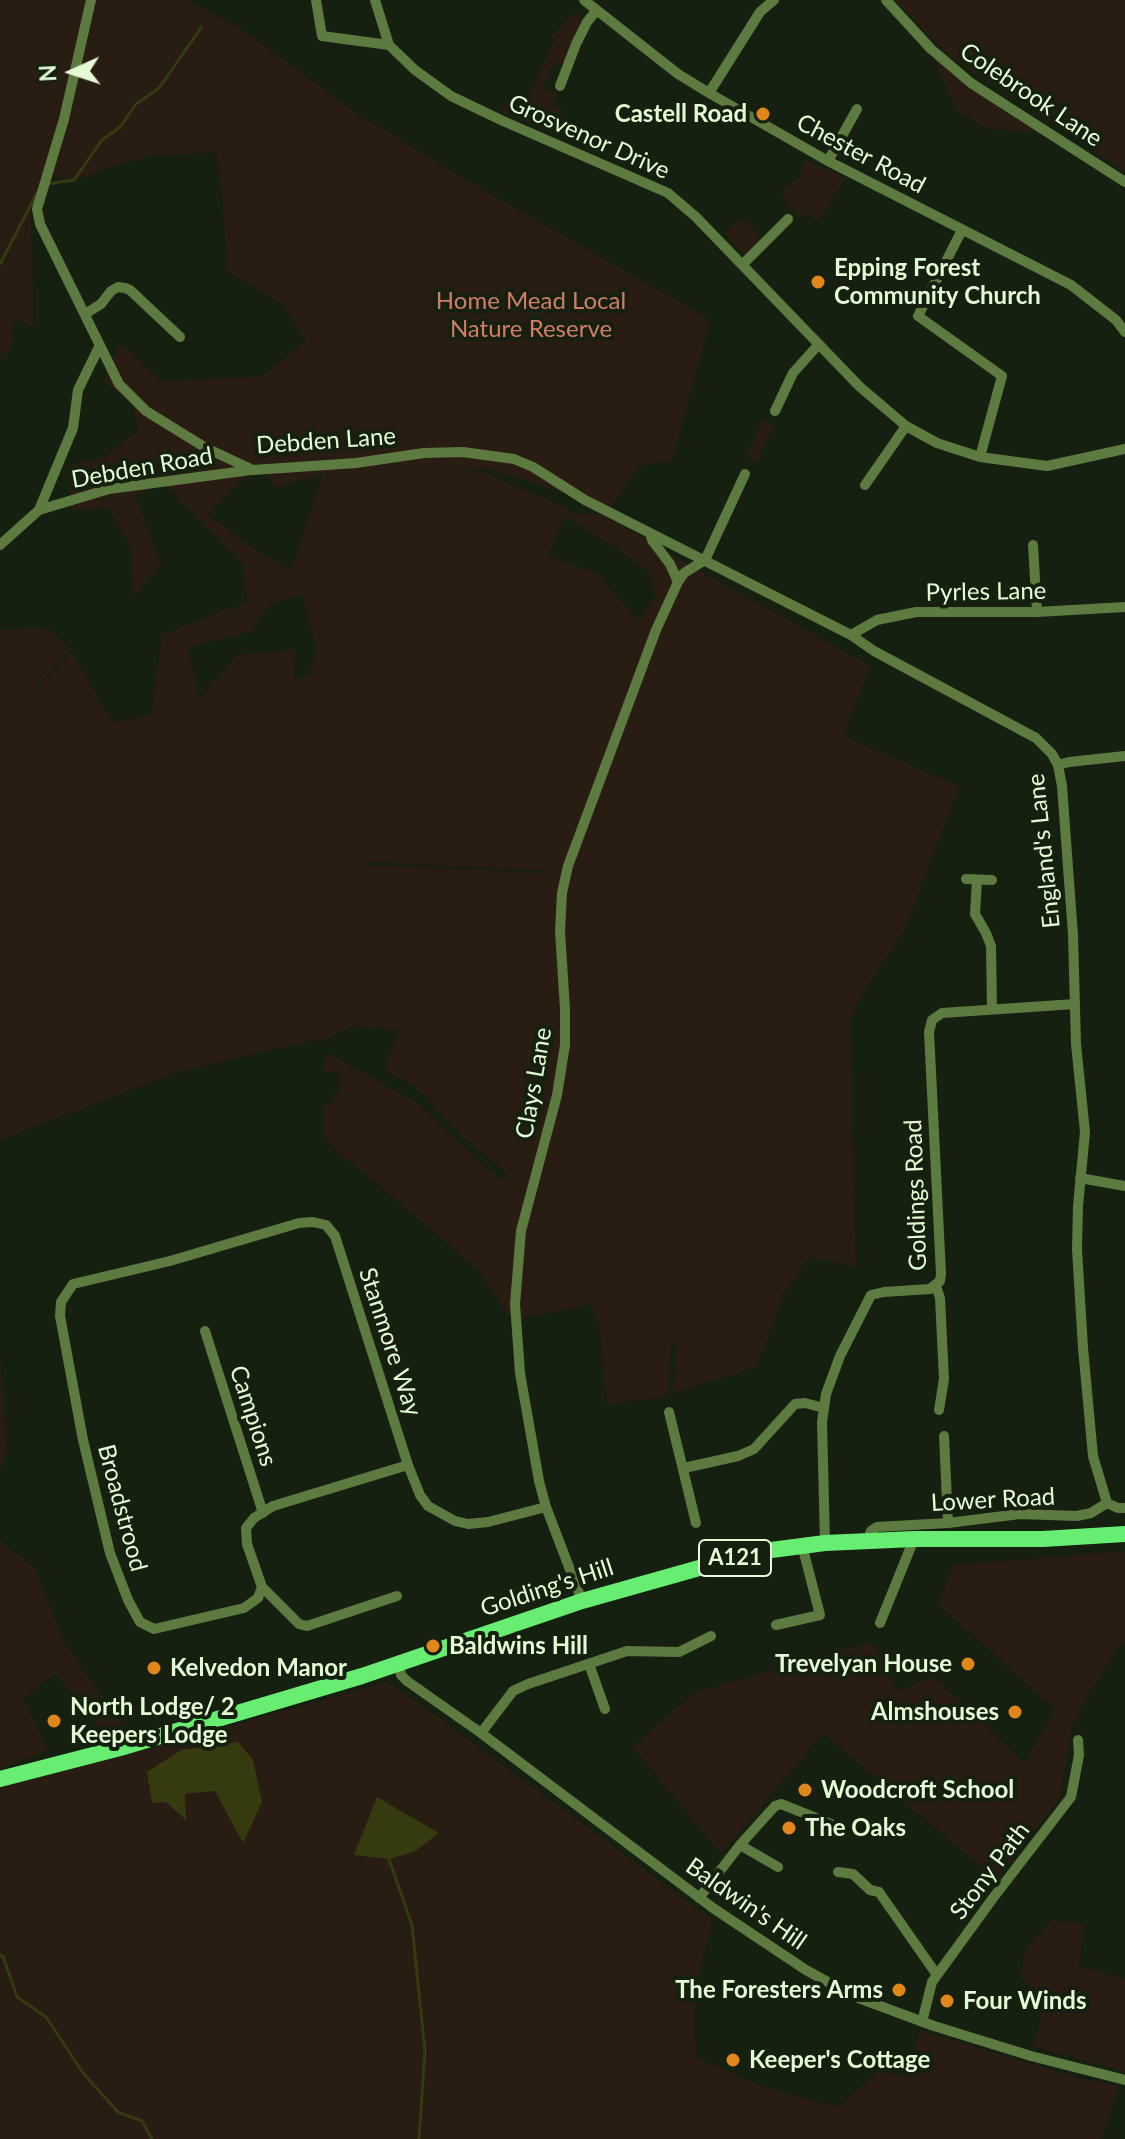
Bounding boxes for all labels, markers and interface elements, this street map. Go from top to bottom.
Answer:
north arrow [32,32,112,112]
street label: Colebrook Lane [954,37,1108,153]
text: N [34,64,61,82]
street label: Grosvenor Drive [504,89,674,185]
place label: Castell Road [615,100,747,128]
marker: Castell Road [754,105,772,123]
street label: Chester Road [792,108,930,200]
place label: Epping Forest Community Church [834,254,1041,310]
marker: Epping Forest Community Church [809,273,827,291]
park label: Home Mead Local Nature Reserve [436,287,626,343]
street label: Debden Lane [255,422,397,460]
street label: Debden Road [69,441,215,495]
street label: Pyrles Lane [925,577,1047,607]
street label: England's Lane [1022,772,1066,930]
street label: Clays Lane [510,1025,558,1141]
street label: Goldings Road [899,1119,933,1271]
street label: Stanmore Way [352,1264,428,1420]
street label: Campions [223,1362,283,1470]
street label: Broadstrood [91,1441,153,1575]
street label: Lower Road [930,1482,1056,1518]
road number: A121 [699,1540,771,1576]
street label: Golding's Hill [477,1553,617,1623]
place label: Baldwins Hill [449,1632,588,1660]
marker: Baldwins Hill [424,1637,442,1655]
place label: Trevelyan House [775,1650,952,1678]
place label: Kelvedon Manor [170,1654,347,1682]
marker: Trevelyan House [959,1655,977,1673]
marker: Kelvedon Manor [145,1659,163,1677]
place label: North Lodge/ 2 Keepers Lodge [70,1693,235,1749]
place label: Almshouses [871,1698,999,1726]
marker: Almshouses [1006,1703,1024,1721]
marker: North Lodge/ 2 Keepers Lodge [45,1712,63,1730]
place label: Woodcroft School [821,1776,1014,1804]
marker: Woodcroft School [796,1781,814,1799]
place label: The Oaks [805,1814,906,1842]
street label: Stony Path [944,1817,1036,1925]
marker: The Oaks [780,1819,798,1837]
street label: Baldwin's Hill [680,1852,812,1956]
place label: The Foresters Arms [675,1976,883,2004]
marker: The Foresters Arms [890,1981,908,1999]
place label: Four Winds [963,1987,1087,2015]
marker: Four Winds [938,1992,956,2010]
place label: Keeper's Cottage [749,2046,930,2074]
marker: Keeper's Cottage [724,2051,742,2069]

